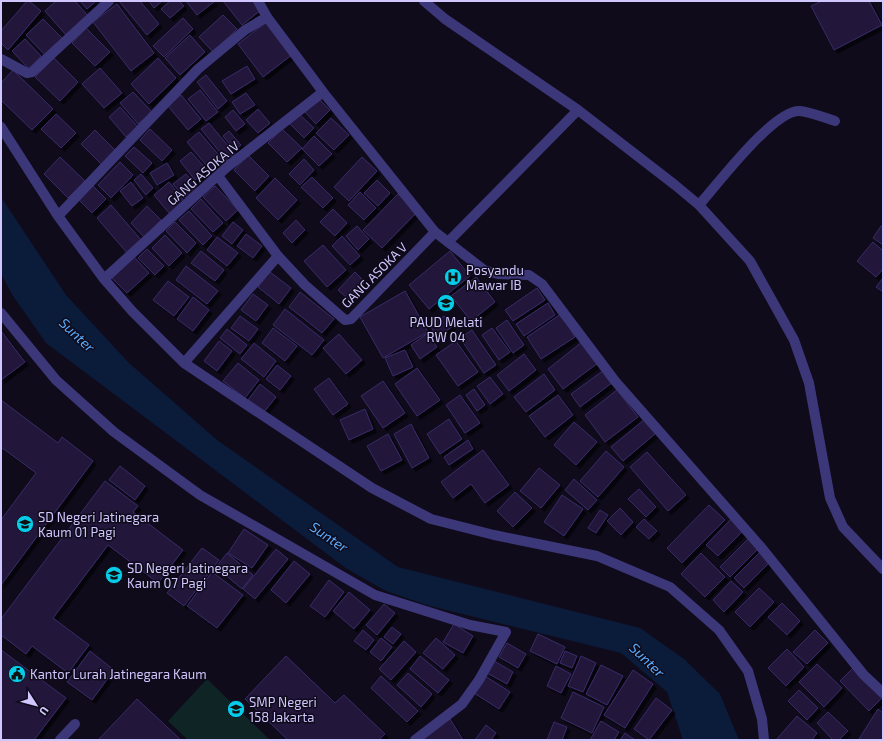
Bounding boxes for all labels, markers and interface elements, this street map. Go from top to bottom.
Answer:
street label: GANG ASOKA IV [164,137,242,209]
street label: GANG ASOKA V [338,239,410,311]
place label: Posyandu Mawar IB [466,262,524,293]
hospital icon: Posyandu Mawar IB [443,267,463,287]
school or university icon: PAUD Melati RW 04 [436,293,456,313]
water label: Sunter [56,314,99,356]
place label: PAUD Melati RW 04 [410,314,483,345]
place label: SD Negeri Jatinegara Kaum 01 Pagi [38,509,159,540]
school or university icon: SD Negeri Jatinegara Kaum 01 Pagi [15,514,35,534]
water label: Sunter [307,518,352,556]
place label: SD Negeri Jatinegara Kaum 07 Pagi [127,560,248,591]
school or university icon: SD Negeri Jatinegara Kaum 07 Pagi [104,565,124,585]
water label: Sunter [626,639,669,681]
public building icon: Kantor Lurah Jatinegara Kaum [7,664,27,684]
place label: Kantor Lurah Jatinegara Kaum [30,666,207,682]
north arrow [16,685,56,725]
place label: SMP Negeri 158 Jakarta [249,694,317,725]
school or university icon: SMP Negeri 158 Jakarta [226,699,246,719]
text: U [37,704,52,718]

